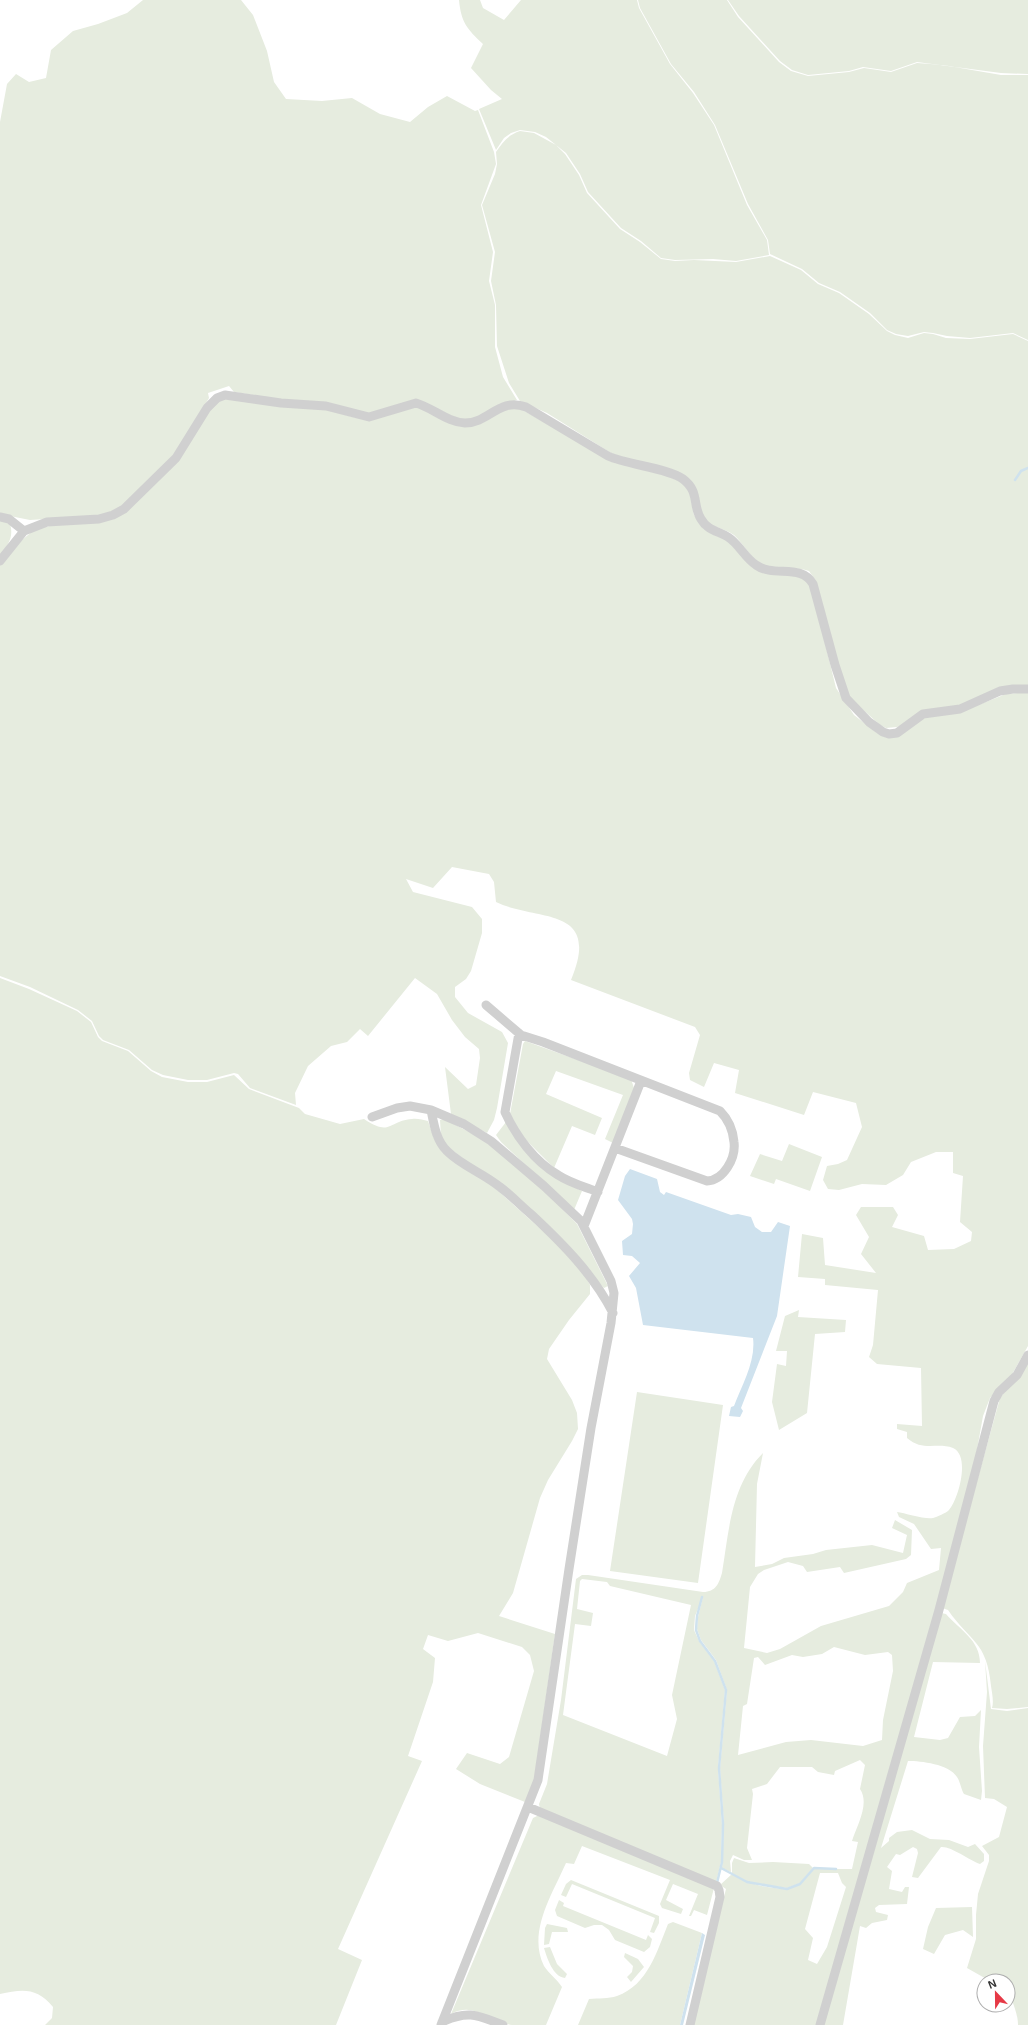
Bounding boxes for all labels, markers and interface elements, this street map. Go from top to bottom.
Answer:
north arrow [976,1973,1016,2013]
text: N [986,1977,998,1991]

